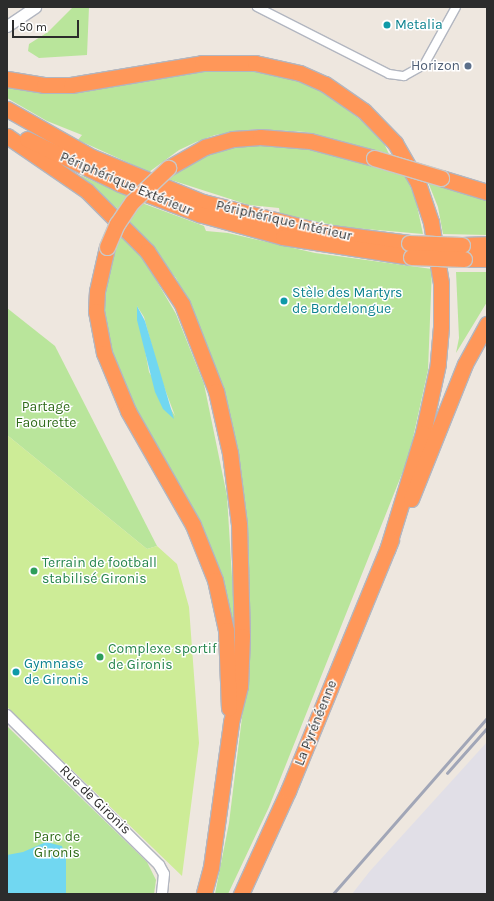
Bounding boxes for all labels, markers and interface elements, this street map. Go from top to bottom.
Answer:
scale bar [14,12,81,38]
place label: Metalia [395,17,443,33]
text: 50 m [19,20,47,34]
marker: Metalia [382,20,392,30]
place label: Horizon [411,58,460,74]
marker: Horizon [463,61,473,71]
street label: Périphérique Extérieur [57,149,195,219]
street label: Périphérique Intérieur [214,197,354,245]
place label: Stèle des Martyrs de Bordelongue [292,285,402,318]
marker: Stèle des Martyrs de Bordelongue [279,296,289,306]
park label: Partage Faourette [16,399,76,432]
place label: Terrain de football stabilisé Gironis [42,555,157,588]
marker: Terrain de football stabilisé Gironis [29,566,39,576]
place label: Complexe sportif de Gironis [108,641,217,674]
marker: Complexe sportif de Gironis [95,652,105,662]
place label: Gymnase de Gironis [24,656,89,688]
marker: Gymnase de Gironis [11,667,21,677]
street label: La Pyrénéenne [291,678,341,768]
street label: Rue de Gironis [56,762,134,838]
park label: Parc de Gironis [34,829,80,862]

